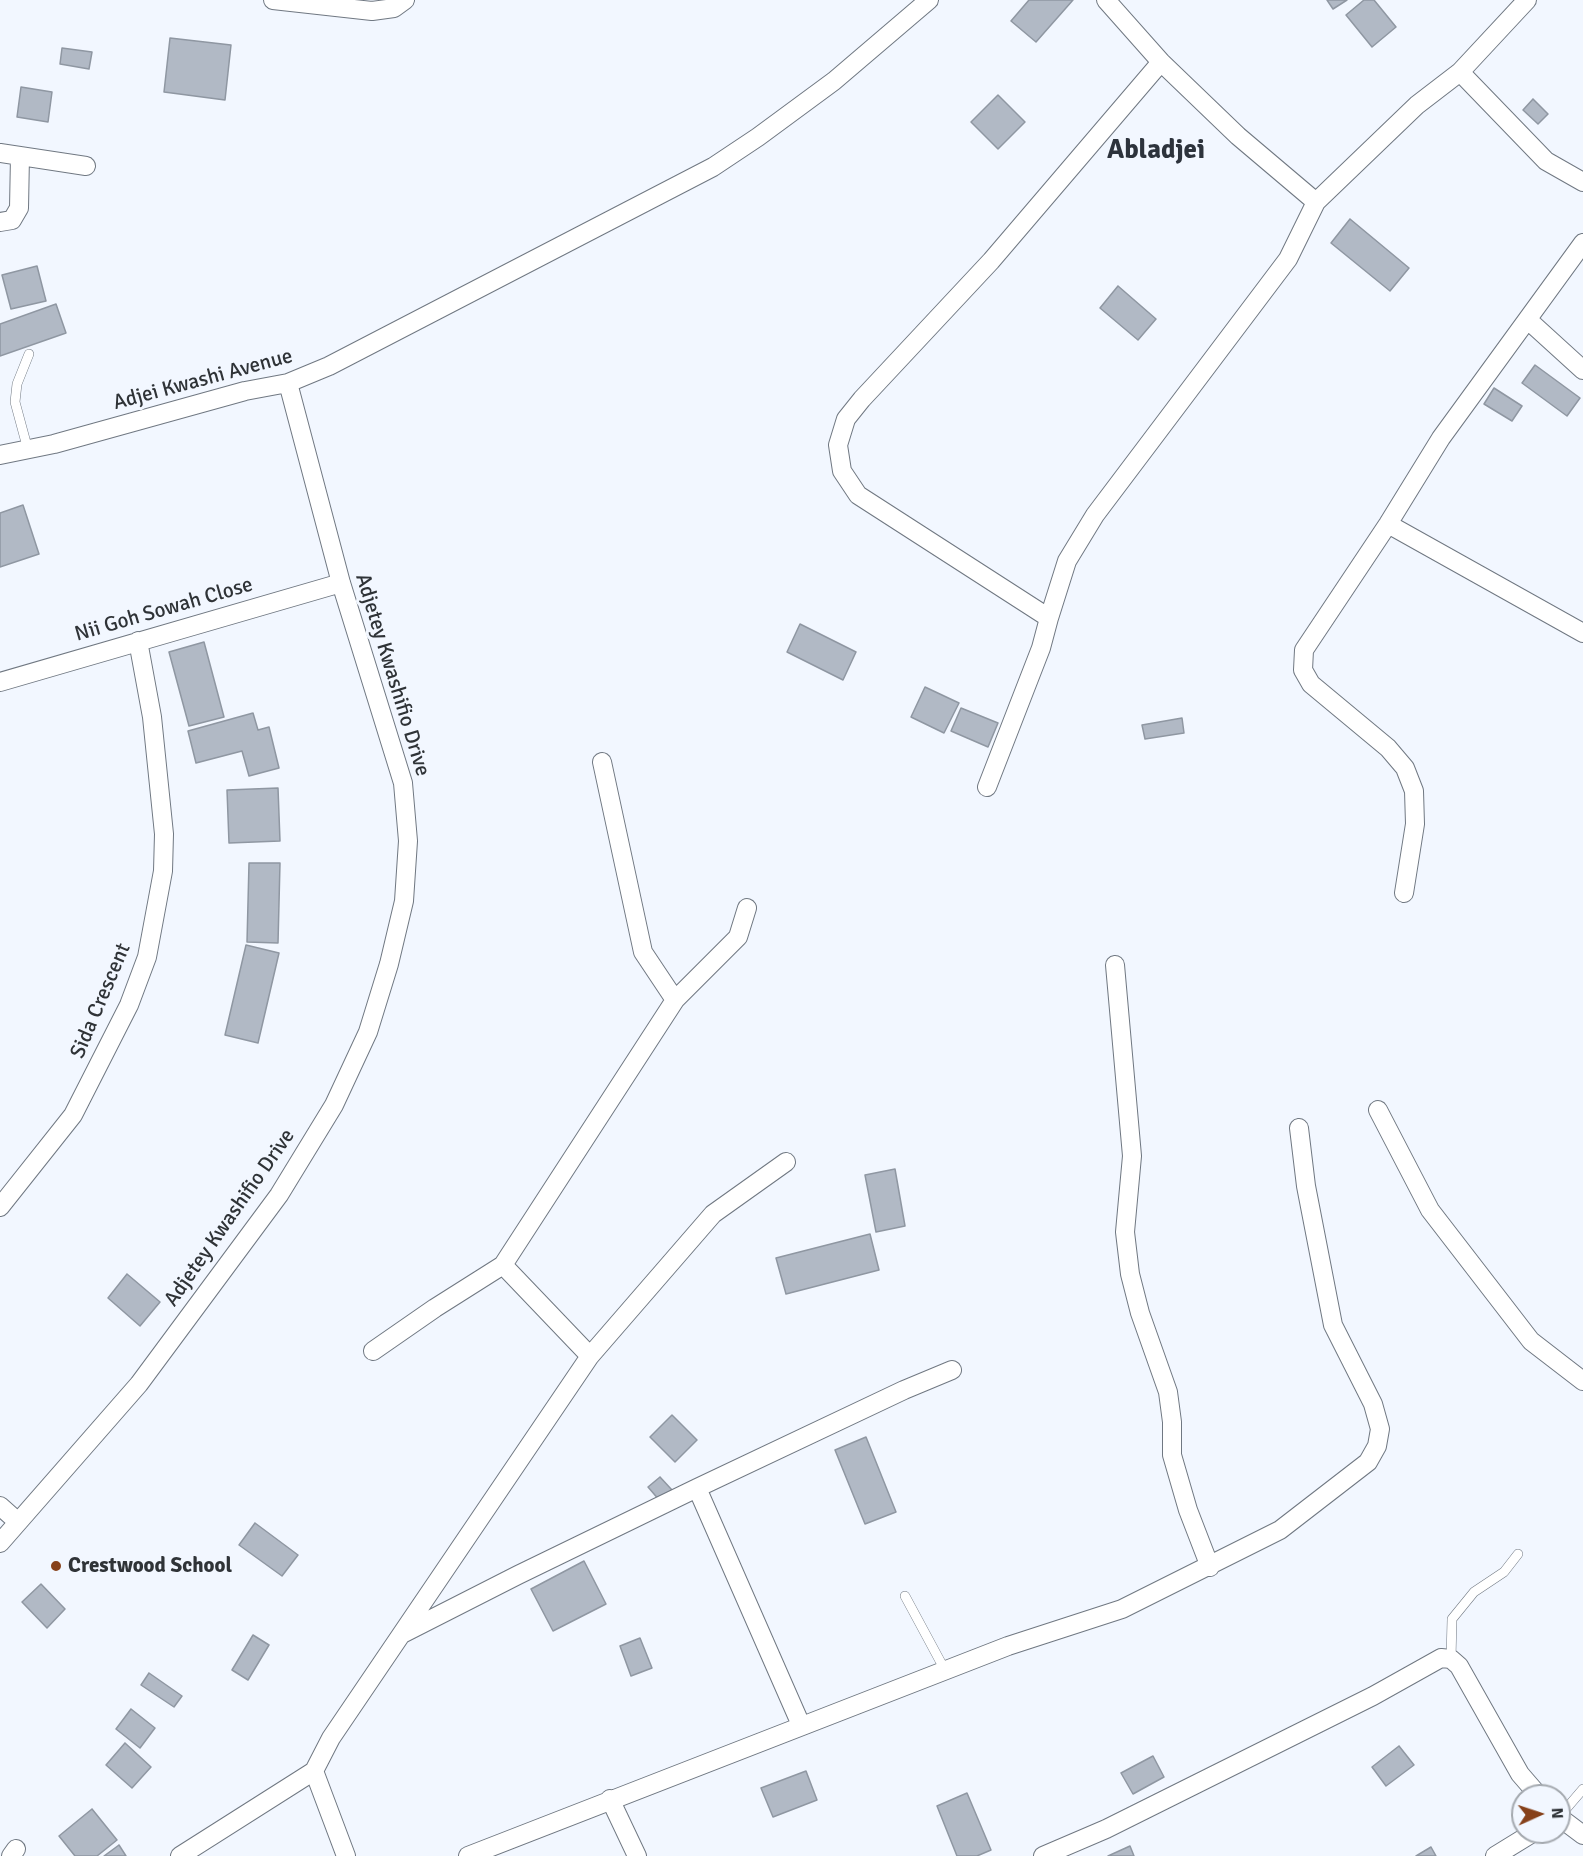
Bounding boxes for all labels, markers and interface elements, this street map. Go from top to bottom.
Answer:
district label: Abladjei [1107,135,1205,167]
street label: Adjei Kwashi Avenue [111,344,295,416]
street label: Adjetey Kwashifio Drive [349,571,435,779]
street label: Nii Goh Sowah Close [72,573,256,647]
street label: Sida Crescent [65,940,137,1062]
street label: Adjetey Kwashifio Drive [159,1125,301,1311]
place label: Crestwood School [68,1553,232,1579]
marker: Crestwood School [49,1559,63,1573]
north arrow [1511,1784,1571,1844]
text: N [1547,1807,1567,1819]

